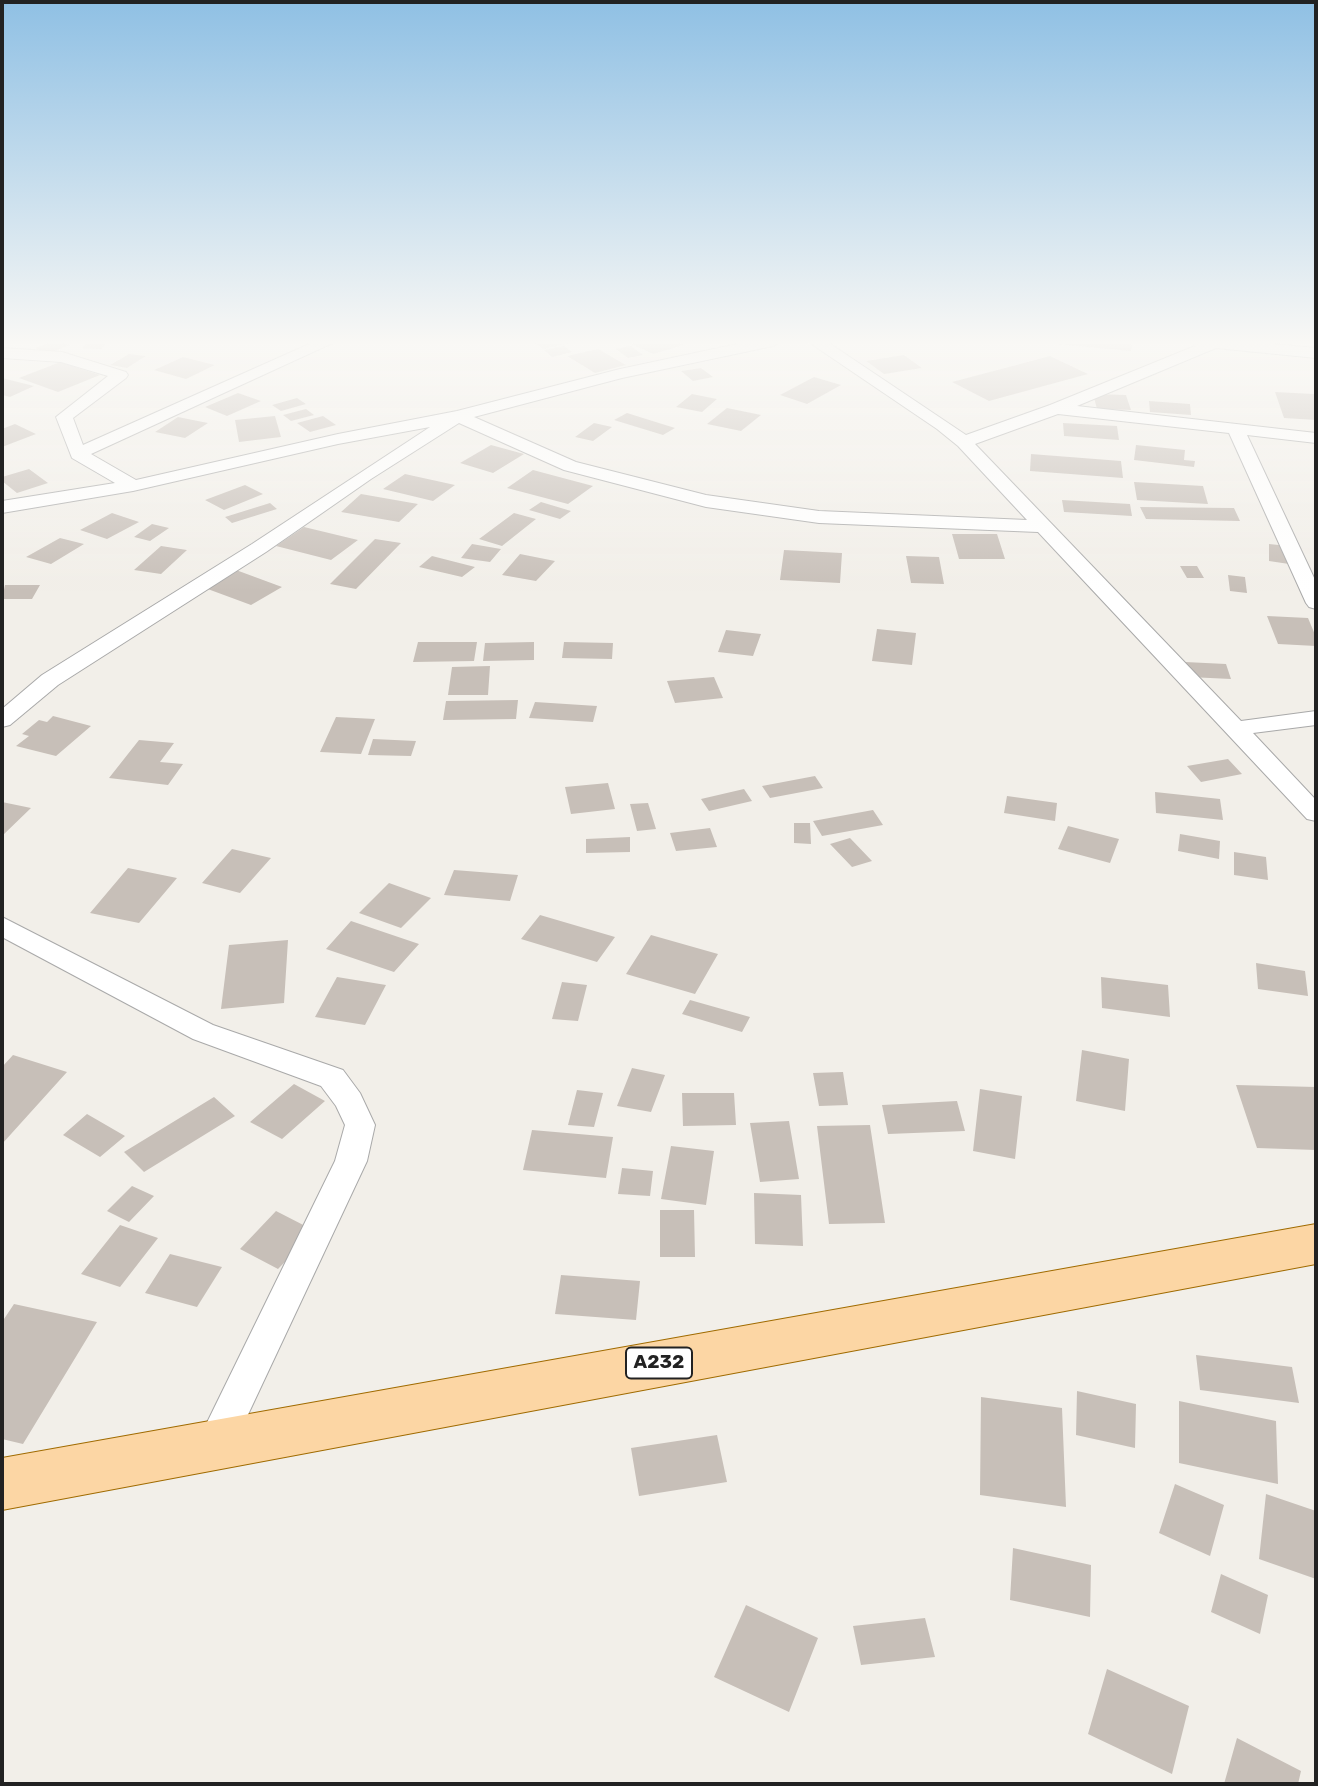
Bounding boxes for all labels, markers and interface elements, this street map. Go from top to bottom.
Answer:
road number: A232 [626,1348,692,1378]

